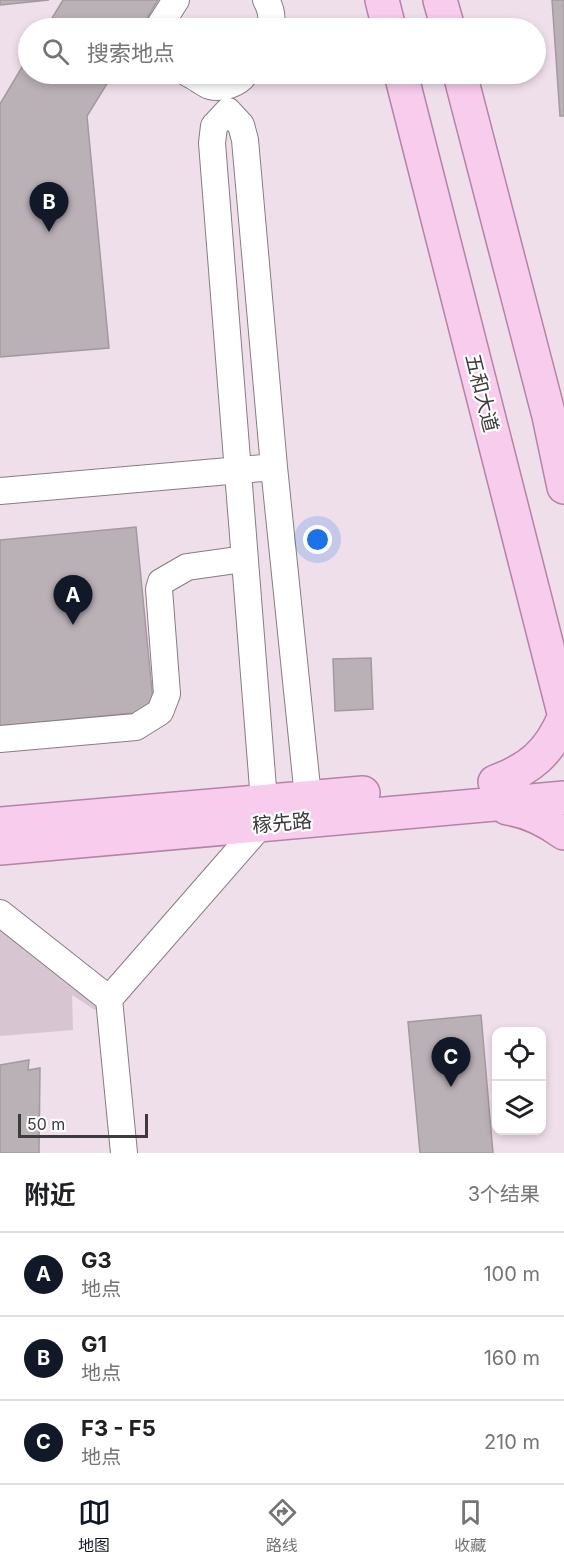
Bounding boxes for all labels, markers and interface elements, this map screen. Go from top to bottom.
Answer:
search box [18,18,546,84]
icon: search [39,35,72,68]
text: 搜索地点 [87,40,175,66]
pin: B [29,182,68,232]
street label: 五和大道 [461,351,503,435]
your location [303,525,332,554]
pin: A [54,576,92,625]
street label: 稼先路 [251,808,313,838]
map controls [492,1027,546,1135]
button: locate [492,1027,546,1081]
pin: C [432,1038,470,1087]
button: layers [492,1081,546,1135]
scale bar [18,1111,148,1138]
text: 50 m [27,1114,65,1134]
text: 附近 [24,1179,76,1210]
text: 3个结果 [468,1182,540,1206]
text: G3 [81,1247,112,1273]
text: A [36,1262,51,1286]
text: 100 m [483,1262,540,1286]
text: 地点 [81,1277,121,1301]
text: G1 [81,1331,107,1357]
text: B [37,1346,50,1370]
text: 160 m [484,1346,540,1370]
text: 地点 [81,1361,121,1385]
text: F3 - F5 [81,1415,156,1441]
text: C [36,1430,51,1454]
text: 210 m [484,1430,540,1454]
text: 地点 [81,1445,121,1469]
tab: 地图 [78,1496,111,1556]
tab: 路线 [266,1496,299,1556]
tab: 收藏 [454,1496,487,1556]

